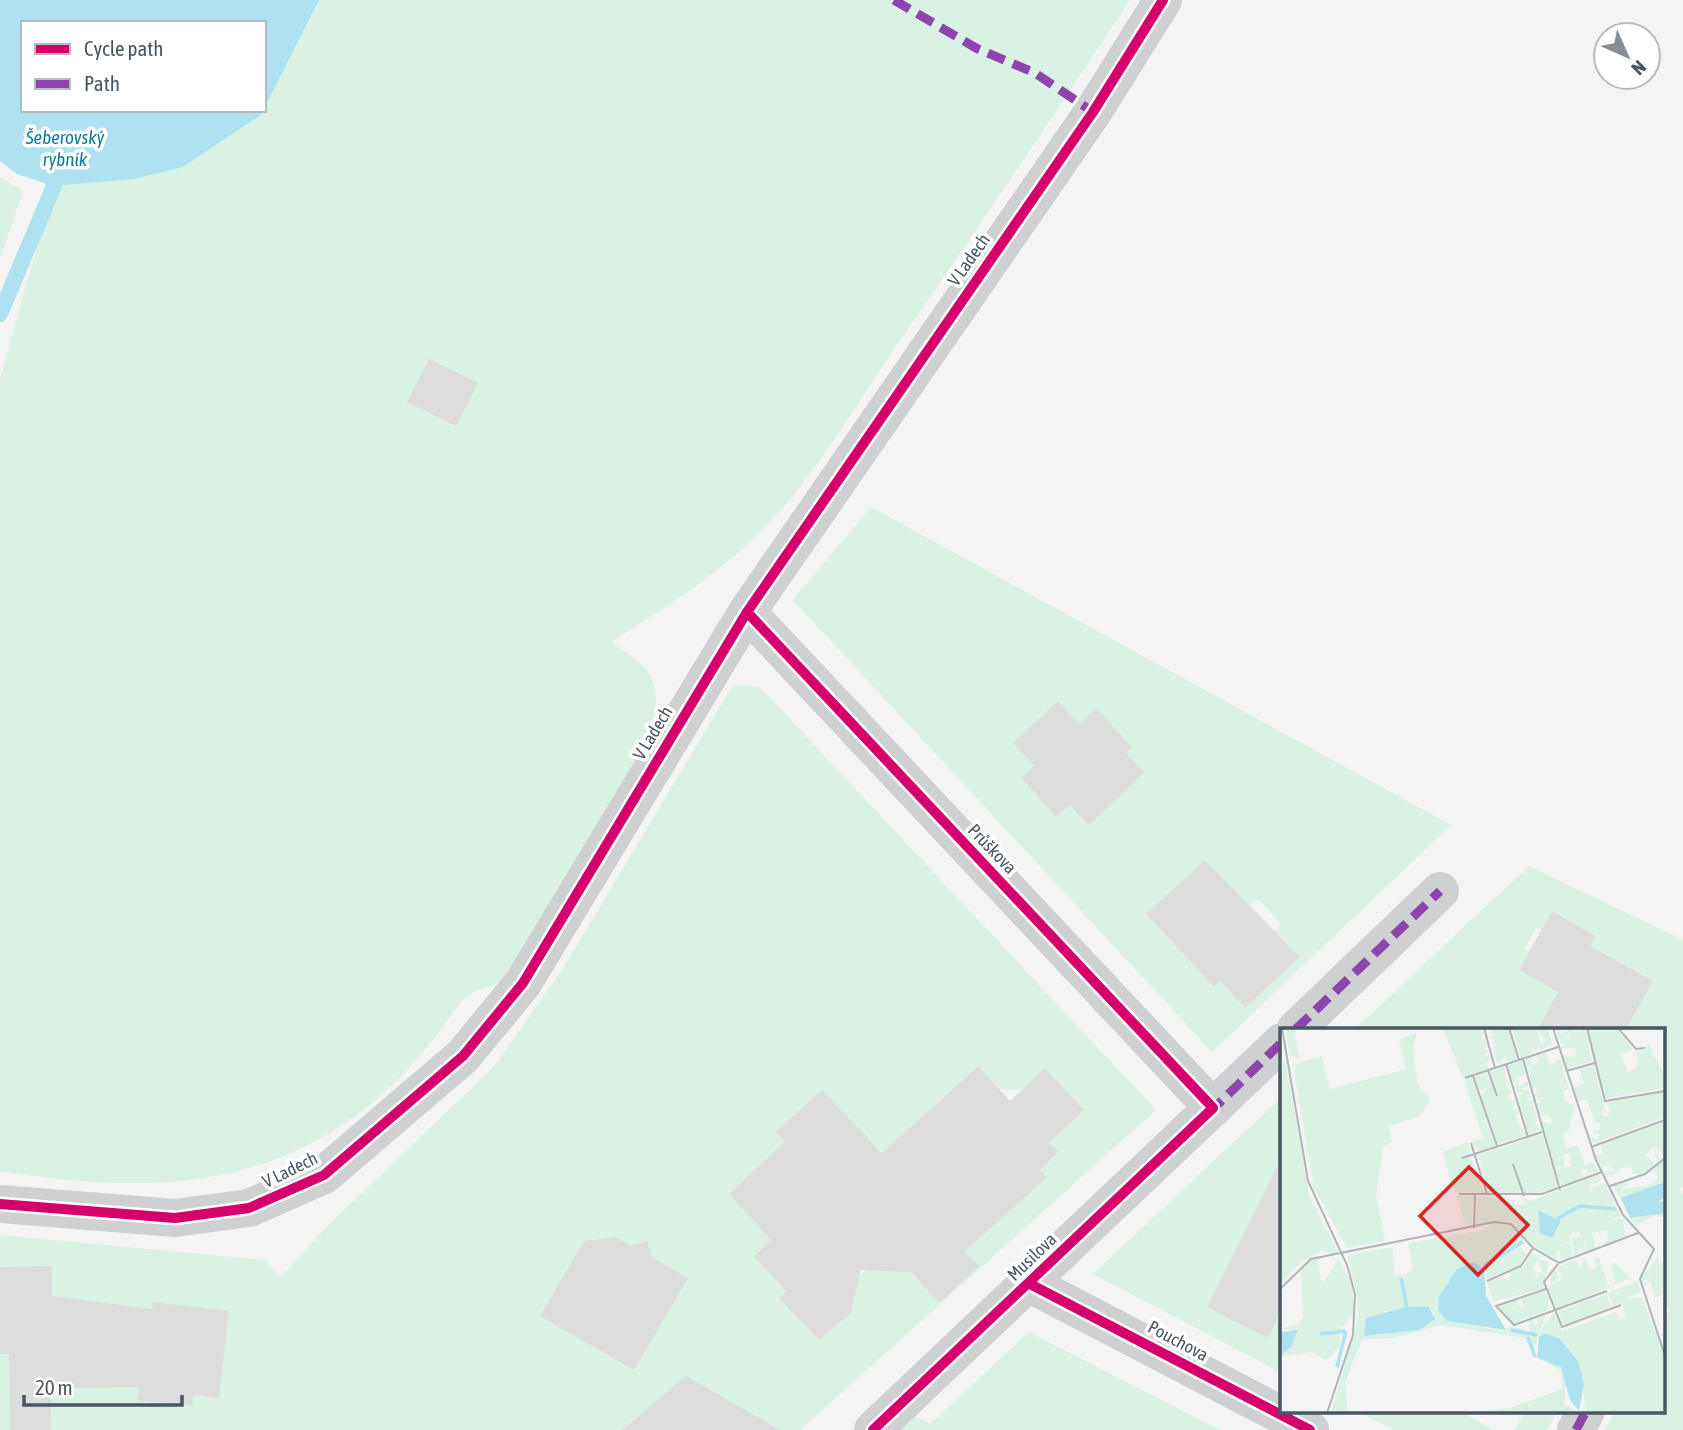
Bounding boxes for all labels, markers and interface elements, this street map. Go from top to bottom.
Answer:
legend [21,21,266,112]
north arrow [1592,21,1662,91]
text: Cycle path [84,36,163,60]
text: N [1627,56,1651,80]
text: Path [84,71,120,95]
water label: Šeberovský rybník [25,126,105,170]
street label: V Ladech [943,230,994,290]
street label: V Ladech [628,702,677,763]
street label: Průškova [964,820,1021,878]
inset map [1280,1028,1666,1412]
street label: V Ladech [259,1147,321,1192]
street label: Musilova [1003,1228,1060,1285]
street label: Pouchova [1145,1316,1212,1365]
scale bar [24,1364,182,1408]
text: 20 m [35,1375,73,1399]

